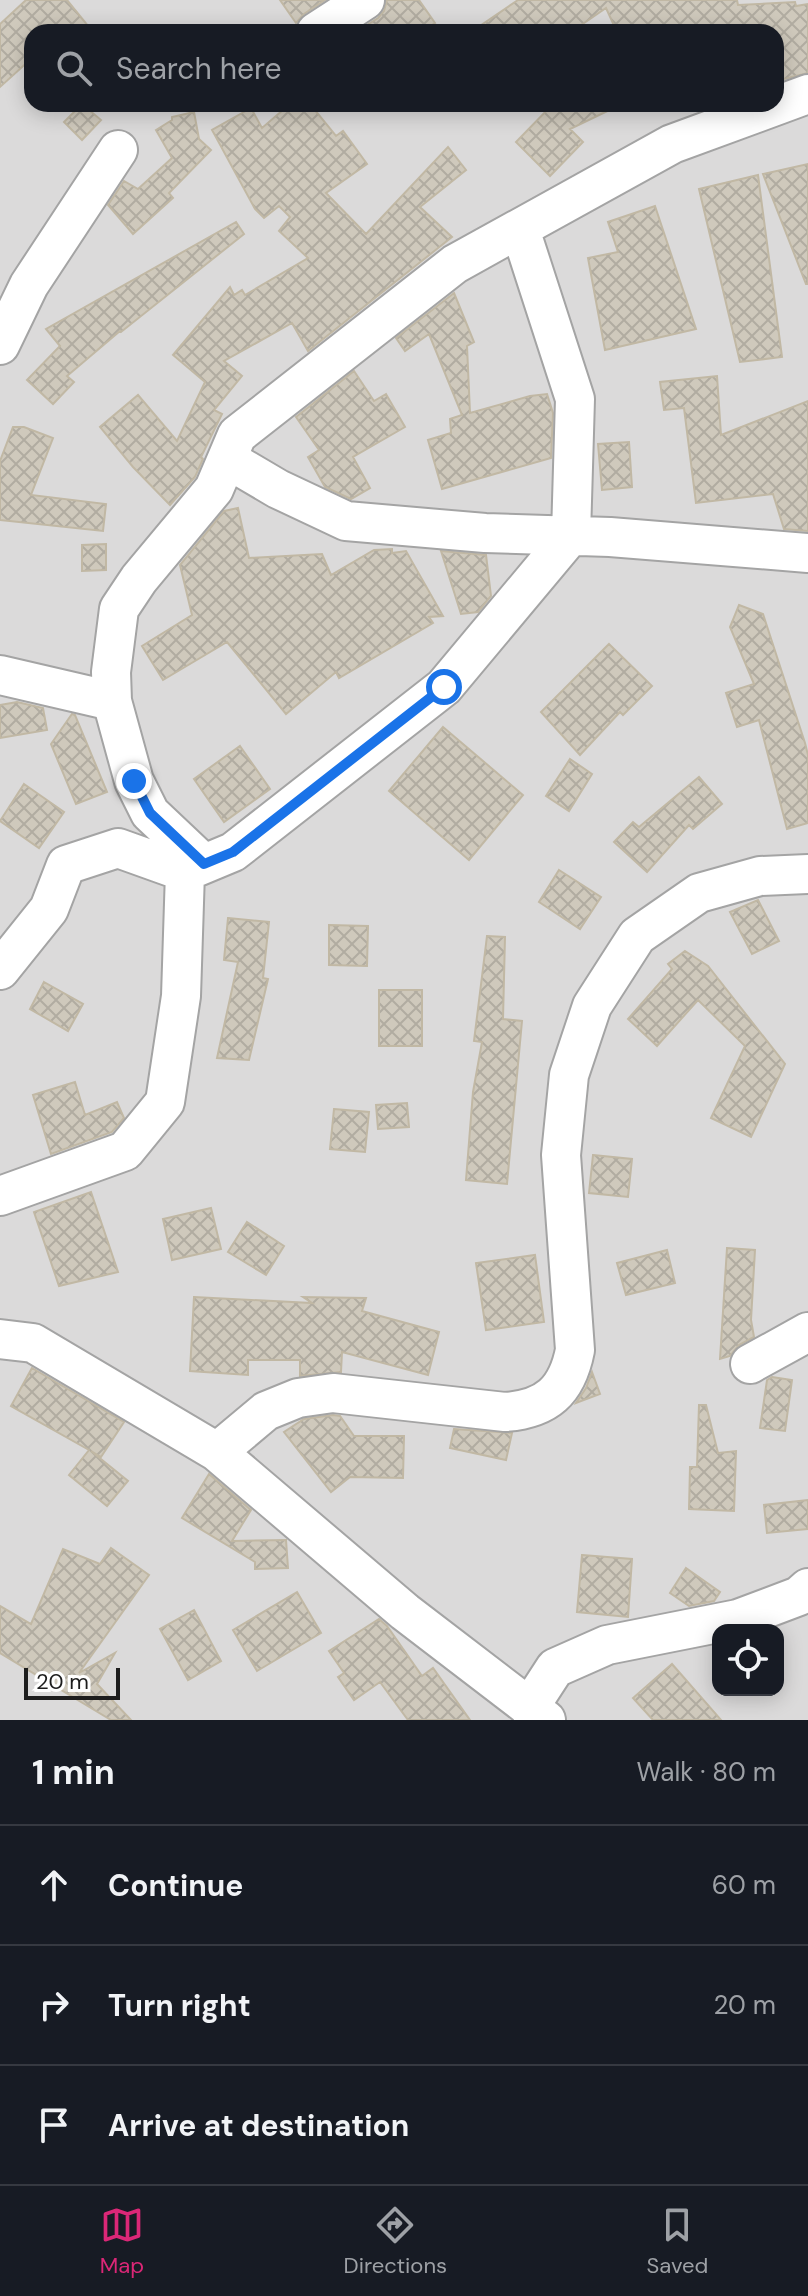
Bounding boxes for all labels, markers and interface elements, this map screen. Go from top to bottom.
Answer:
search box [24,24,784,112]
icon: search [52,46,96,90]
text: Search here [116,49,282,88]
route start [426,669,462,705]
route end [116,763,152,799]
map controls [712,1624,784,1696]
button: locate [712,1624,784,1696]
scale bar [24,1664,120,1700]
text: 20 m [36,1667,89,1696]
text: 1 min [32,1750,115,1795]
text: Walk · 80 m [636,1755,776,1789]
icon: ahead [32,1863,76,1907]
text: Continue [108,1866,243,1905]
text: 60 m [712,1868,776,1902]
icon: right [32,1983,76,2027]
text: Turn right [108,1986,251,2025]
text: 20 m [713,1988,776,2022]
icon: arrive [32,2103,76,2147]
text: Arrive at destination [108,2106,409,2145]
tab: Map [100,2203,144,2280]
tab: Directions [344,2203,447,2280]
tab: Saved [647,2203,708,2280]

